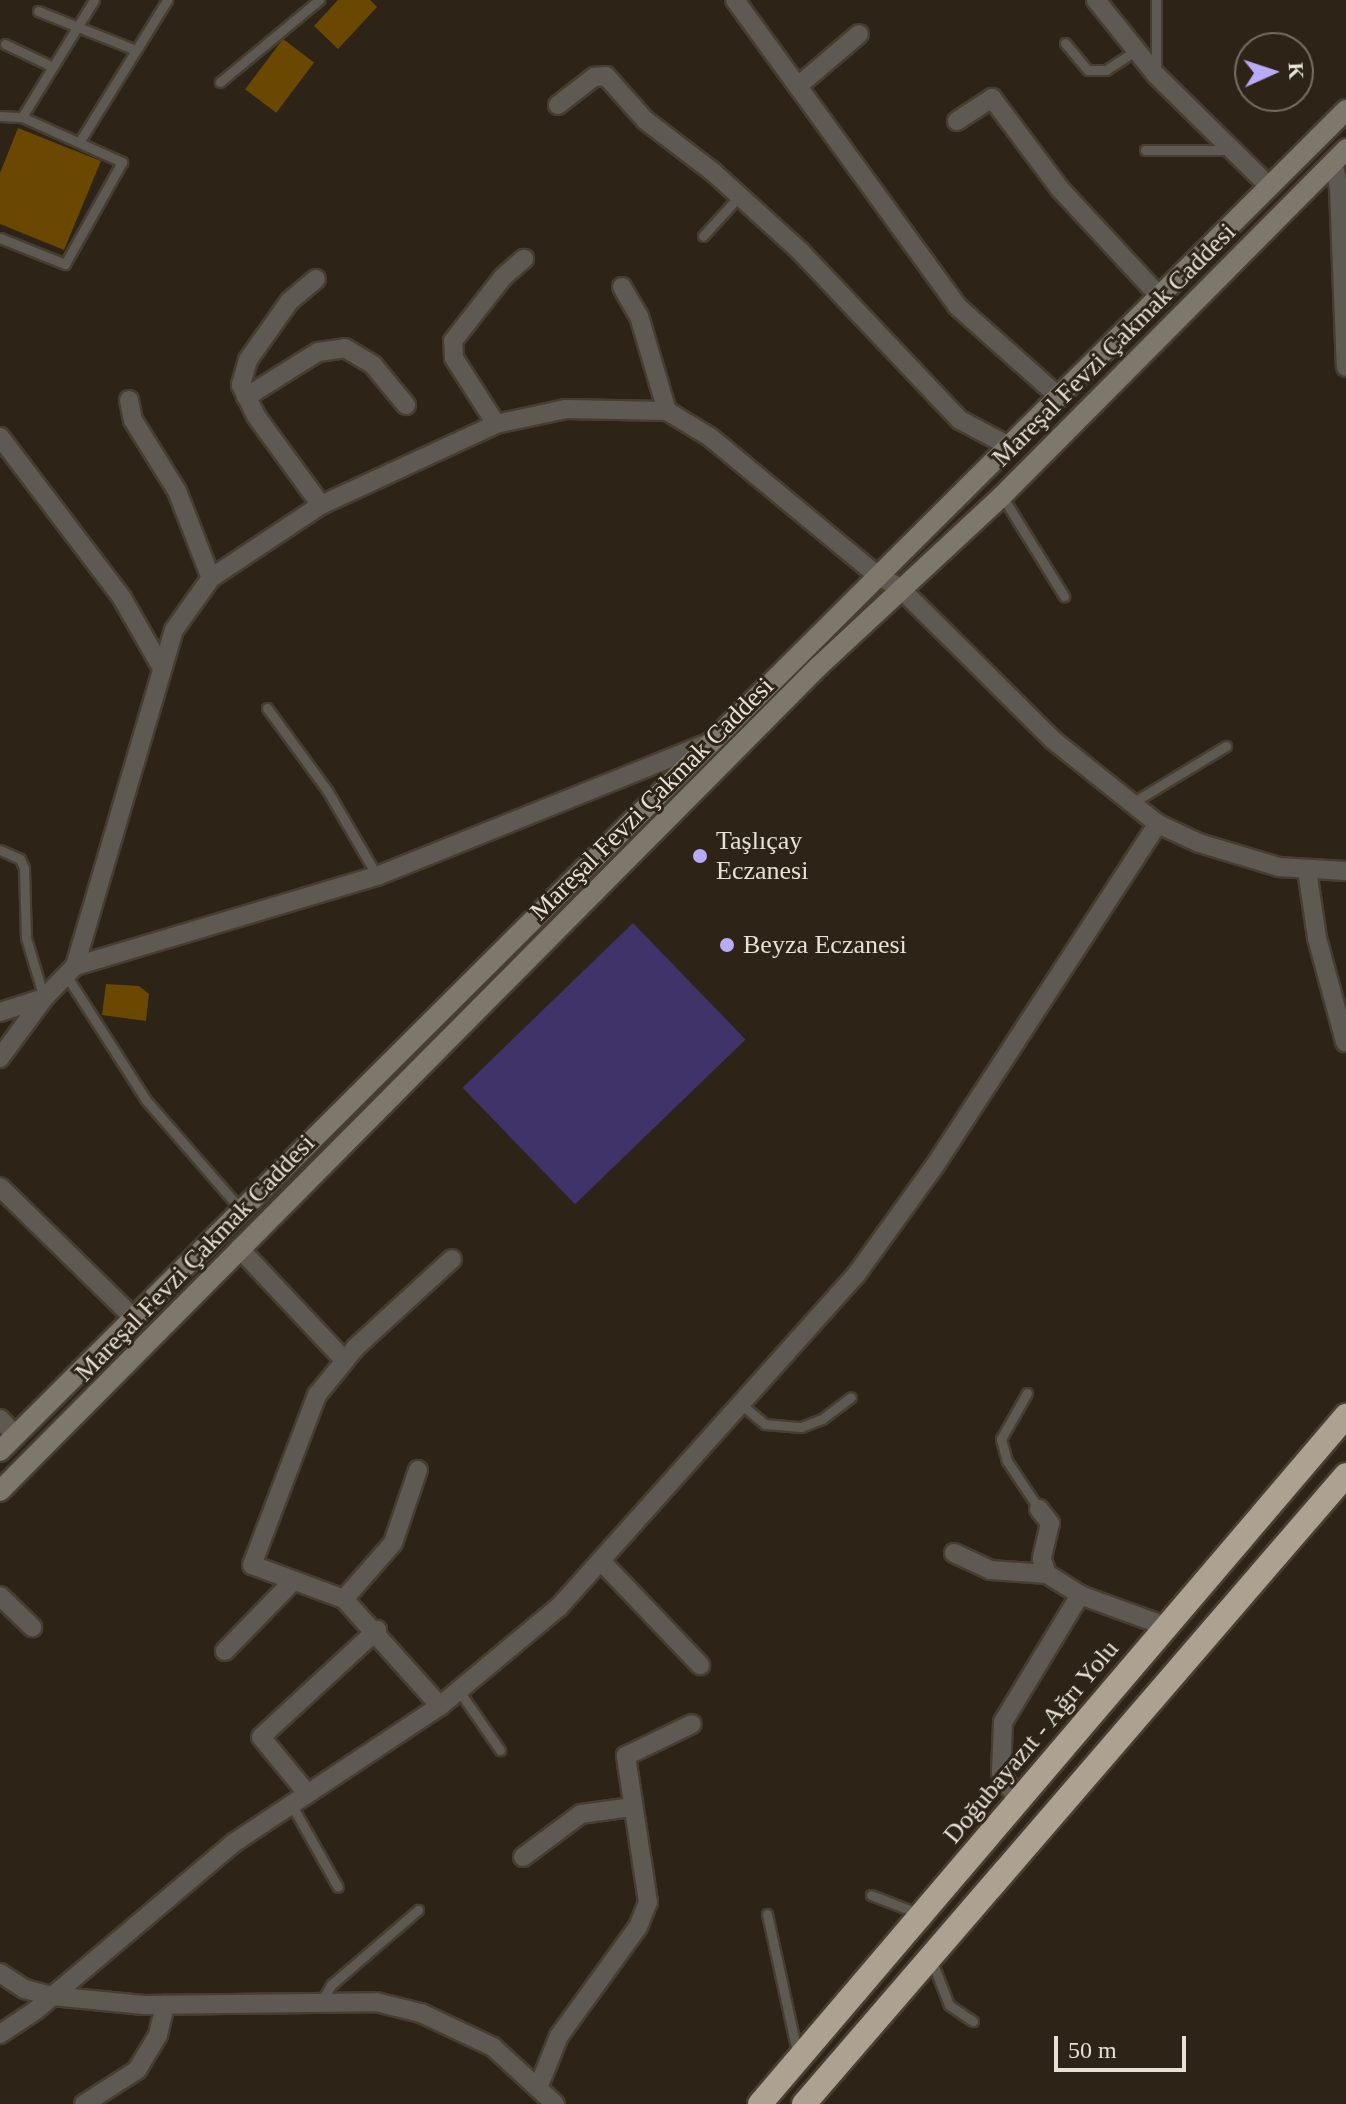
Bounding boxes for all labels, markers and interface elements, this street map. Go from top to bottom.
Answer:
north arrow [1234,32,1314,112]
text: K [1284,62,1309,80]
street label: Mareşal Fevzi Çakmak Caddesi [986,217,1242,473]
street label: Mareşal Fevzi Çakmak Caddesi [524,671,780,927]
place label: Taşlıçay Eczanesi [716,825,808,886]
marker: Taşlıçay Eczanesi [691,847,709,865]
place label: Beyza Eczanesi [743,929,907,961]
marker: Beyza Eczanesi [718,936,736,954]
street label: Mareşal Fevzi Çakmak Caddesi [69,1128,321,1388]
street label: Doğubayazıt - Ağrı Yolu [936,1633,1126,1851]
scale bar [1058,2020,1190,2070]
text: 50 m [1068,2037,1117,2063]

